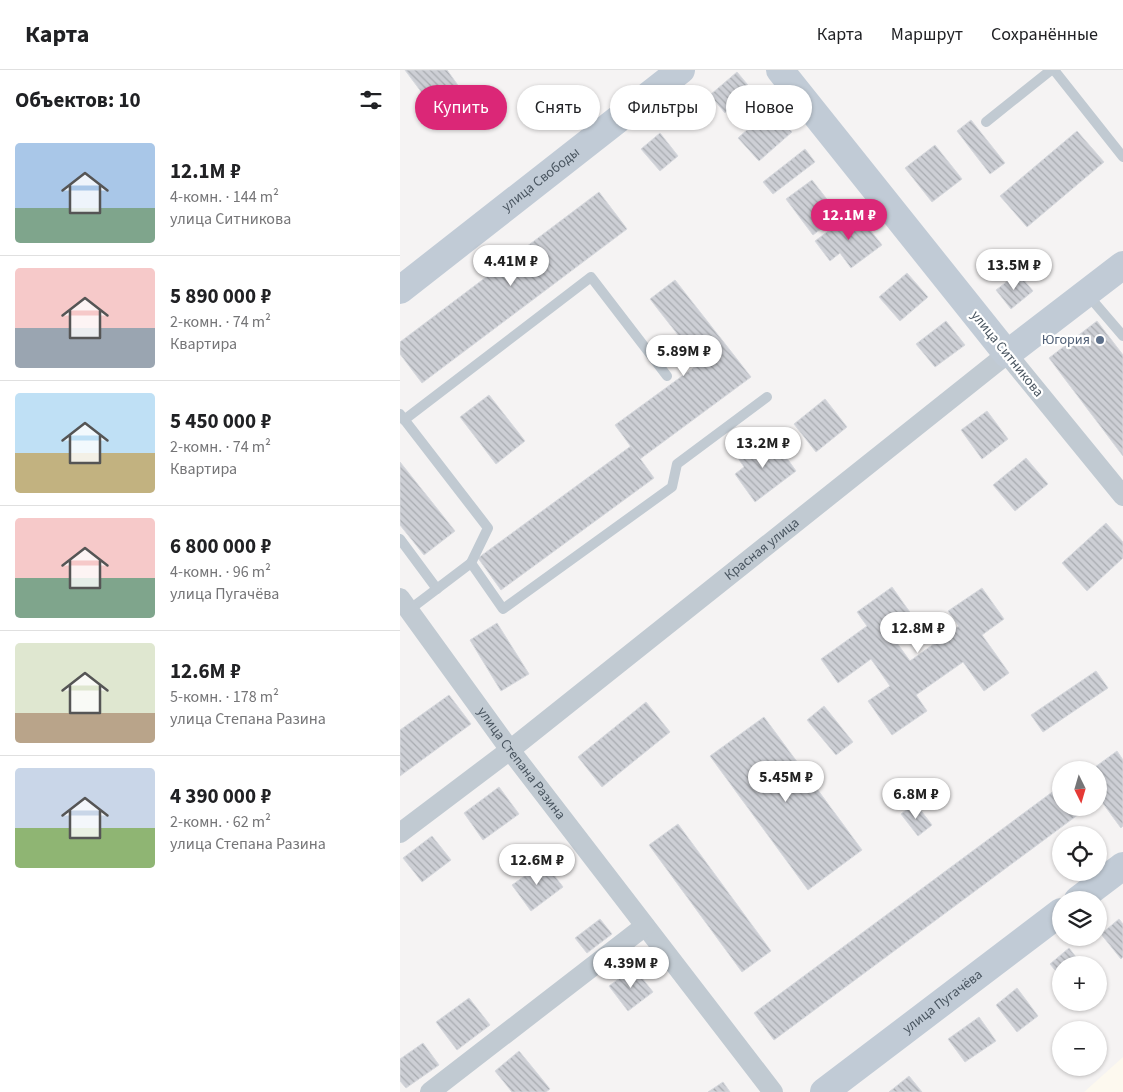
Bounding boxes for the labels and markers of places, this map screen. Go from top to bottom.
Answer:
pin: 12.1M ₽ [803,198,895,241]
pin: 4.41M ₽ [465,244,557,287]
pin: 13.5M ₽ [968,248,1060,291]
place label: Югория [1042,330,1090,350]
pin: 5.89M ₽ [638,334,730,377]
marker: Югория [1094,334,1106,346]
pin: 13.2M ₽ [717,426,809,469]
pin: 12.8M ₽ [872,612,964,654]
pin: 5.45M ₽ [740,760,832,803]
pin: 6.8M ₽ [875,778,957,820]
pin: 12.6M ₽ [491,844,583,886]
pin: 4.39M ₽ [585,946,677,989]

